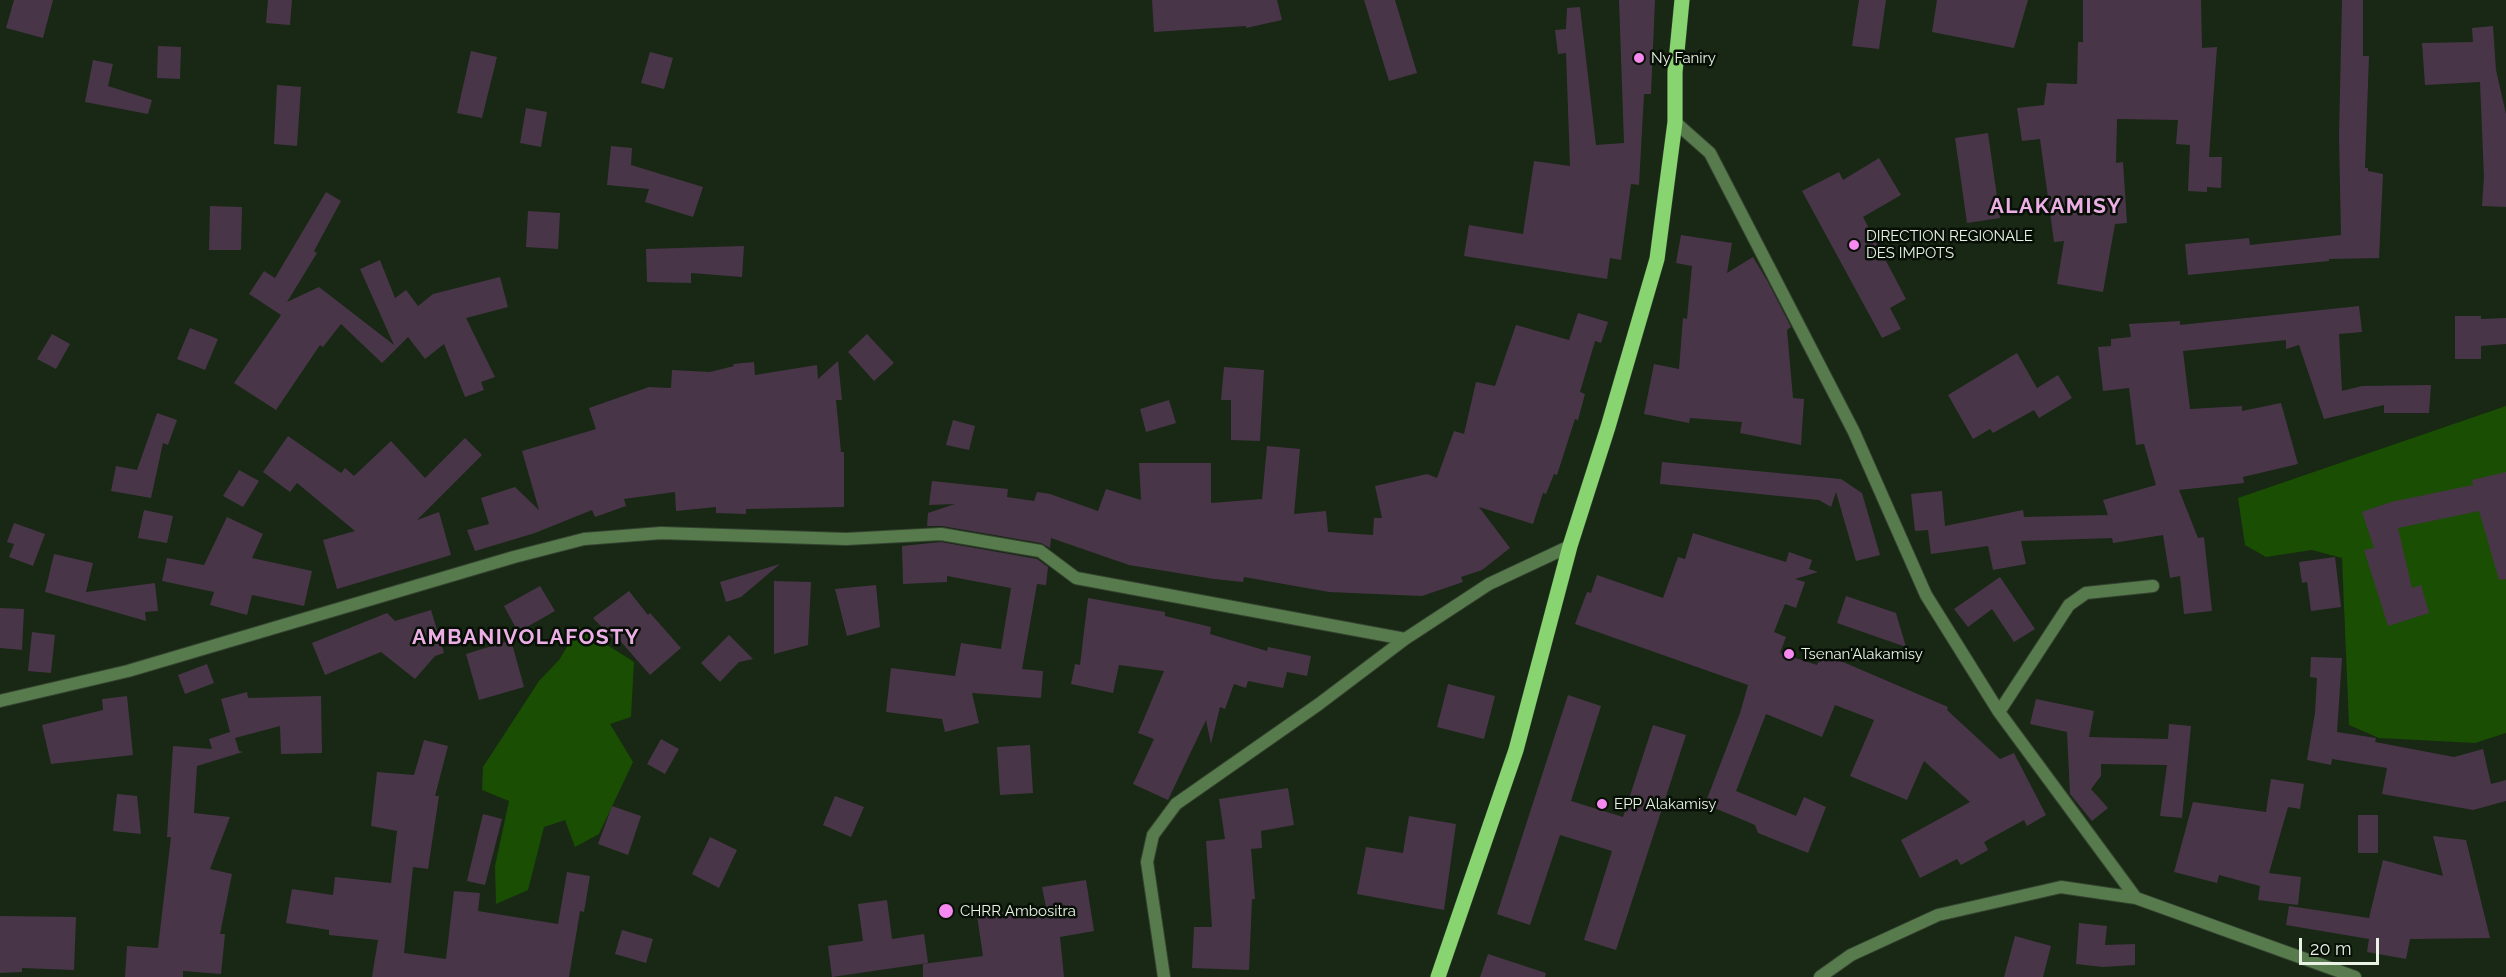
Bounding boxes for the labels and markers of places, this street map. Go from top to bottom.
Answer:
place label: Ny Faniry [1651,49,1716,67]
marker: Ny Faniry [1632,51,1646,65]
place label: DIRECTION REGIONALE DES IMPOTS [1866,227,2033,262]
marker: DIRECTION REGIONALE DES IMPOTS [1847,238,1861,252]
place label: Tsenan'Alakamisy [1801,645,1923,663]
marker: Tsenan'Alakamisy [1782,647,1796,661]
place label: EPP Alakamisy [1614,795,1716,813]
marker: EPP Alakamisy [1595,797,1609,811]
marker: CHRR Ambositra [937,902,955,920]
place label: CHRR Ambositra [960,902,1076,920]

